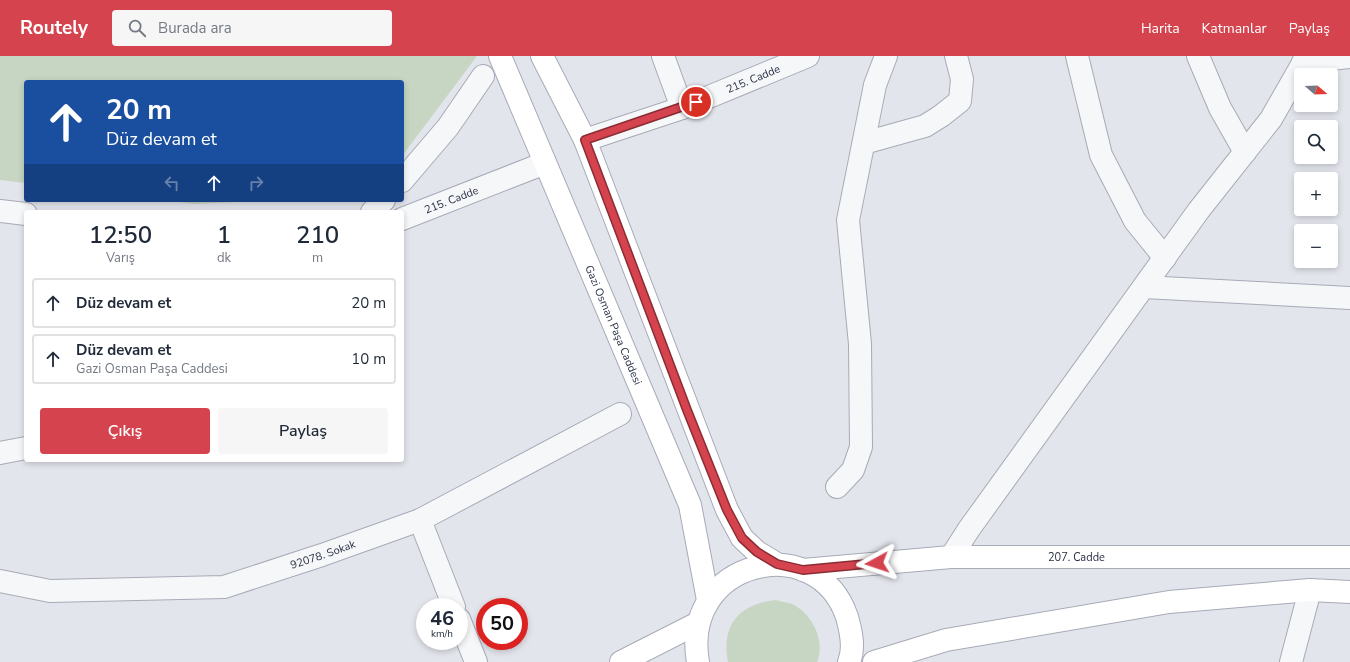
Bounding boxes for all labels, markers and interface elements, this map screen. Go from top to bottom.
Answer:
search box [112,10,392,46]
text: Routely [20,15,88,41]
icon: search [126,17,148,39]
text: Burada ara [158,18,232,38]
text: Harita [1141,19,1180,38]
text: Katmanlar [1202,19,1267,38]
text: Paylaş [1289,19,1330,38]
street label: 215. Cadde [724,61,782,96]
north arrow [1294,68,1338,112]
map controls [1294,68,1338,268]
pin [679,85,713,119]
text: 20 m [106,91,172,129]
icon: arrive [685,91,707,113]
icon: ahead [40,96,92,148]
button: search [1294,120,1338,164]
text: Düz devam et [106,127,217,151]
icon: left [161,172,183,194]
icon: ahead [203,172,225,194]
icon: right [245,172,267,194]
button: + [1294,172,1338,216]
street label: 215. Cadde [422,182,481,217]
text: 12:50 [89,219,152,251]
text: 1 [217,219,231,251]
text: 210 [296,219,339,251]
button: − [1294,224,1338,268]
text: Varış [106,249,135,267]
text: dk [217,249,231,267]
text: m [312,249,323,267]
street label: Gazi Osman Paşa Caddesi [582,263,646,387]
icon: ahead [42,292,64,314]
text: Düz devam et [76,293,171,313]
text: 20 m [351,293,386,313]
text: Düz devam et [76,340,171,360]
icon: ahead [42,348,64,370]
text: 10 m [351,349,386,369]
text: Gazi Osman Paşa Caddesi [76,360,228,378]
button: Çıkış [40,408,210,454]
button: Paylaş [218,408,388,454]
street label: 92078. Sokak [288,536,358,572]
position arrow [856,542,898,584]
street label: 207. Cadde [1048,550,1105,565]
speed limit sign: 50 [476,598,528,650]
text: 46 [430,605,454,632]
text: km/h [431,627,453,641]

